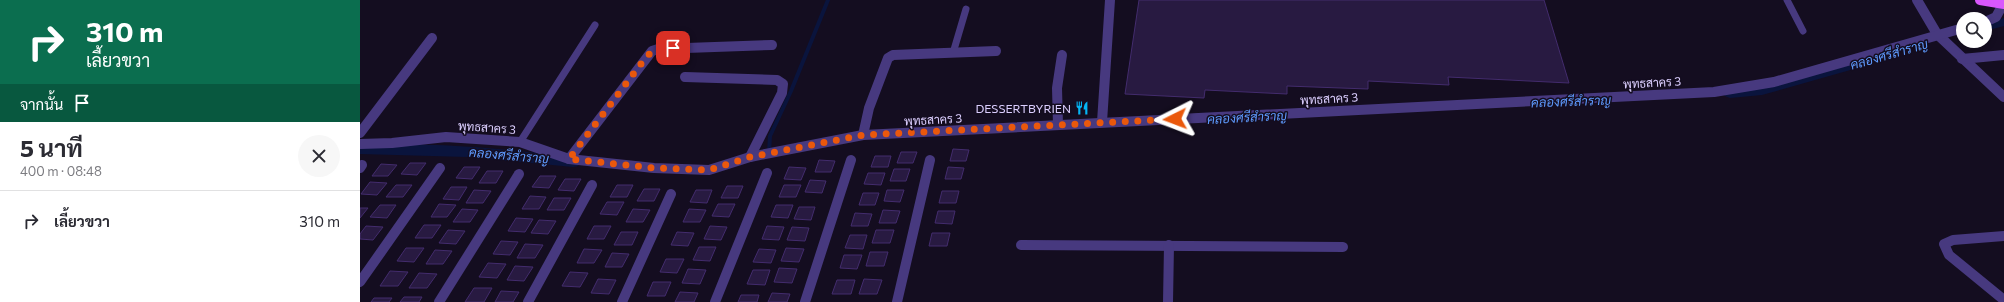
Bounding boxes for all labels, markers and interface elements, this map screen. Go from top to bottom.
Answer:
map controls [1956,12,1992,48]
button: search [1956,12,1992,48]
text: 310 m [86,14,163,48]
icon: right [20,16,72,68]
pin [656,31,690,65]
water label: คลองศรีสำราญ [1848,34,1930,74]
icon: arrive [662,37,684,59]
text: เลี้ยวขวา [86,49,150,71]
street label: พุทธสาคร 3 [1623,73,1682,94]
street label: พุทธสาคร 3 [1300,89,1359,110]
water label: คลองศรีสำราญ [1531,91,1612,111]
icon: arrive [71,92,93,114]
text: จากนั้น [20,95,63,113]
position arrow [1154,98,1196,140]
restaurant icon: DESSERTBYRIEN [1074,100,1090,116]
place label: DESSERTBYRIEN [975,101,1071,115]
water label: คลองศรีสำราญ [1206,106,1288,128]
street label: พุทธสาคร 3 [904,110,963,131]
street label: พุทธสาคร 3 [457,118,517,139]
text: 5 นาที [20,133,83,162]
button: close [298,135,340,177]
water label: คลองศรีสำราญ [468,143,550,167]
text: 400 m · 08:48 [20,163,102,179]
icon: right [20,210,42,232]
text: เลี้ยวขวา [54,212,110,230]
text: 310 m [299,212,340,230]

